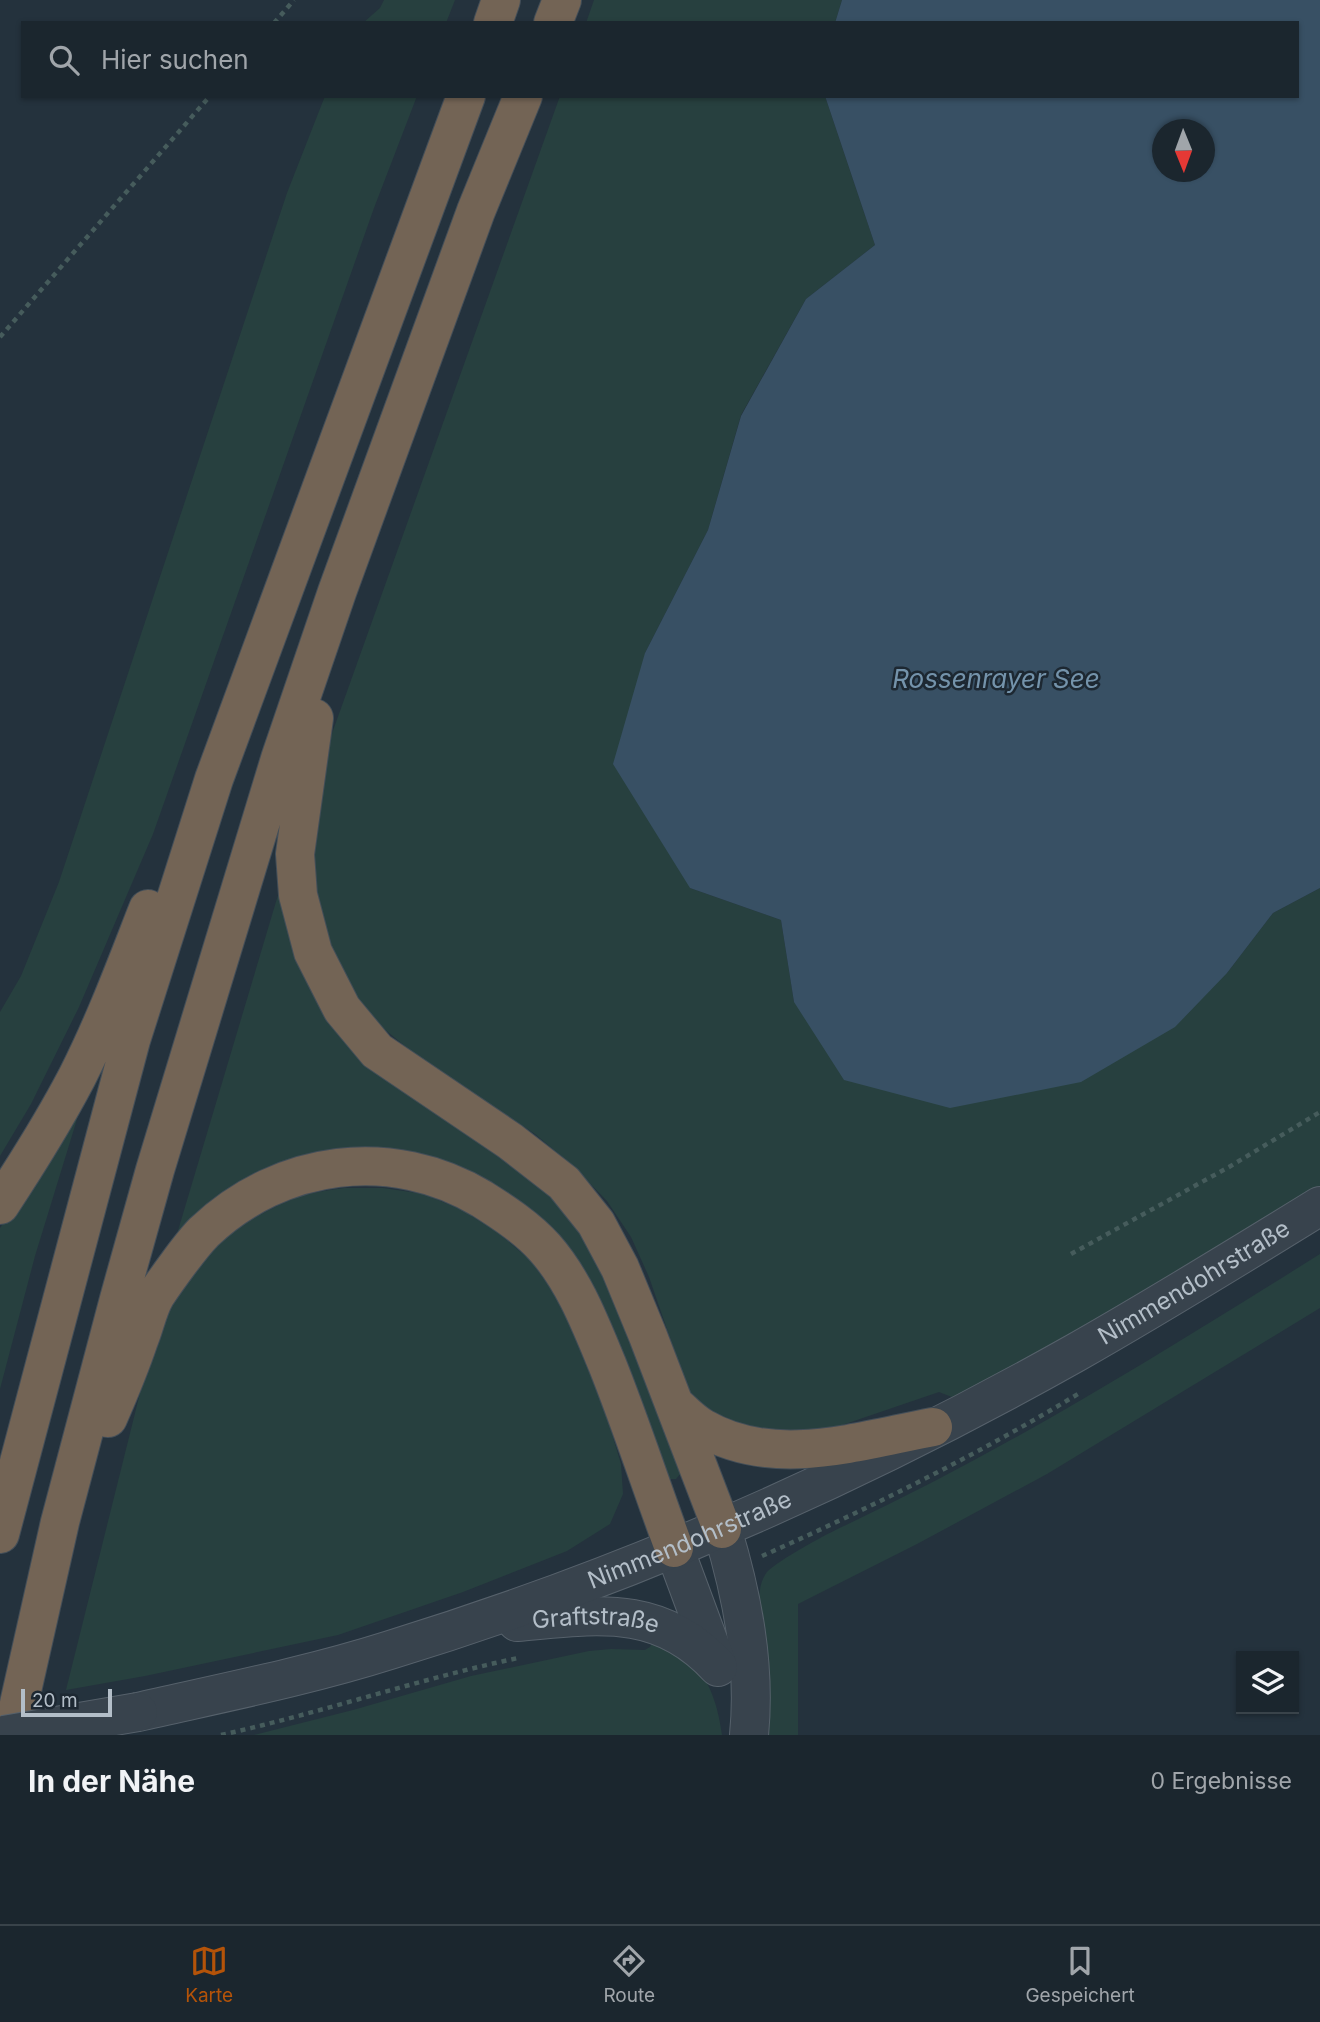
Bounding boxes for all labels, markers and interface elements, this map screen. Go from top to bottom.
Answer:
search box [21,21,1299,98]
icon: search [45,41,83,79]
text: Hier suchen [101,44,249,75]
north arrow [1152,119,1215,182]
water label: Rossenrayer See [892,663,1100,694]
street label: Nimmendohrstraße [1093,1213,1295,1351]
street label: Nimmendohrstraße [583,1484,796,1595]
street label: Graftstraße [531,1601,663,1639]
map controls [1236,1651,1299,1714]
button: layers [1236,1651,1299,1714]
scale bar [21,1686,112,1718]
text: 20 m [32,1689,78,1712]
text: In der Nähe [28,1763,195,1799]
text: 0 Ergebnisse [1150,1767,1292,1795]
tab: Karte [185,1942,233,2007]
tab: Route [603,1942,655,2007]
tab: Gespeichert [1025,1942,1135,2007]

